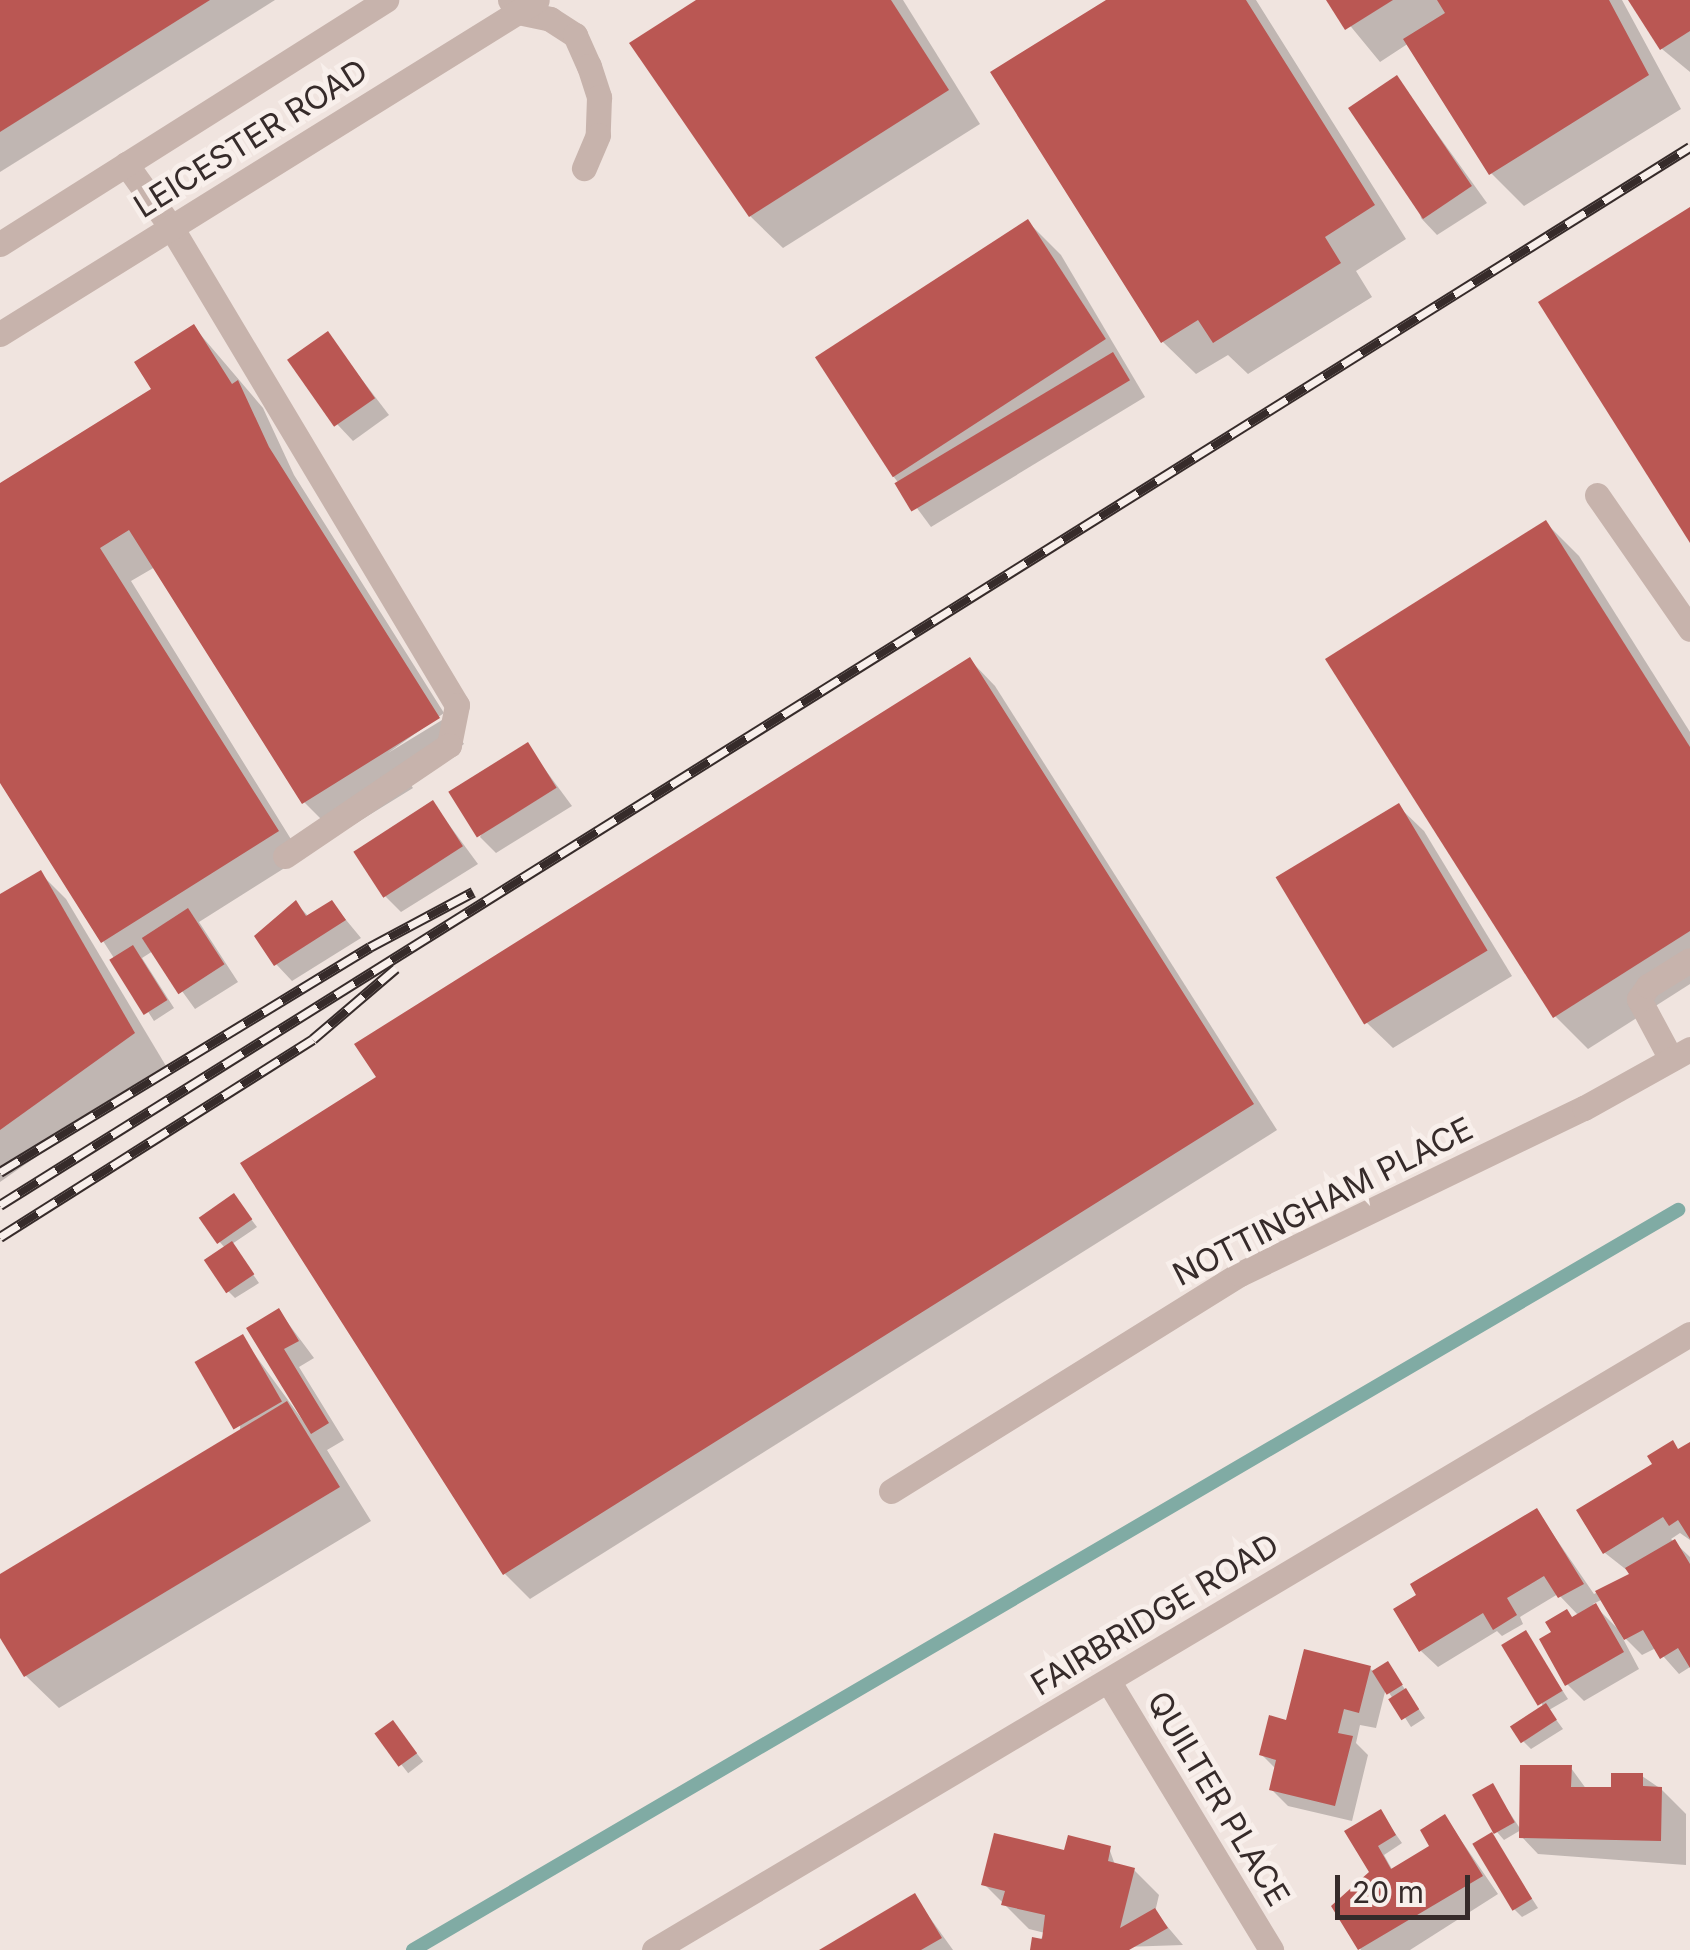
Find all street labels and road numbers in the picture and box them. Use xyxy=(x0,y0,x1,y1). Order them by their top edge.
street label: LEICESTER ROAD xyxy=(127,52,375,226)
street label: NOTTINGHAM PLACE xyxy=(1167,1110,1479,1294)
street label: FAIRBRIDGE ROAD xyxy=(1024,1526,1286,1704)
street label: QUILTER PLACE xyxy=(1139,1685,1297,1913)

